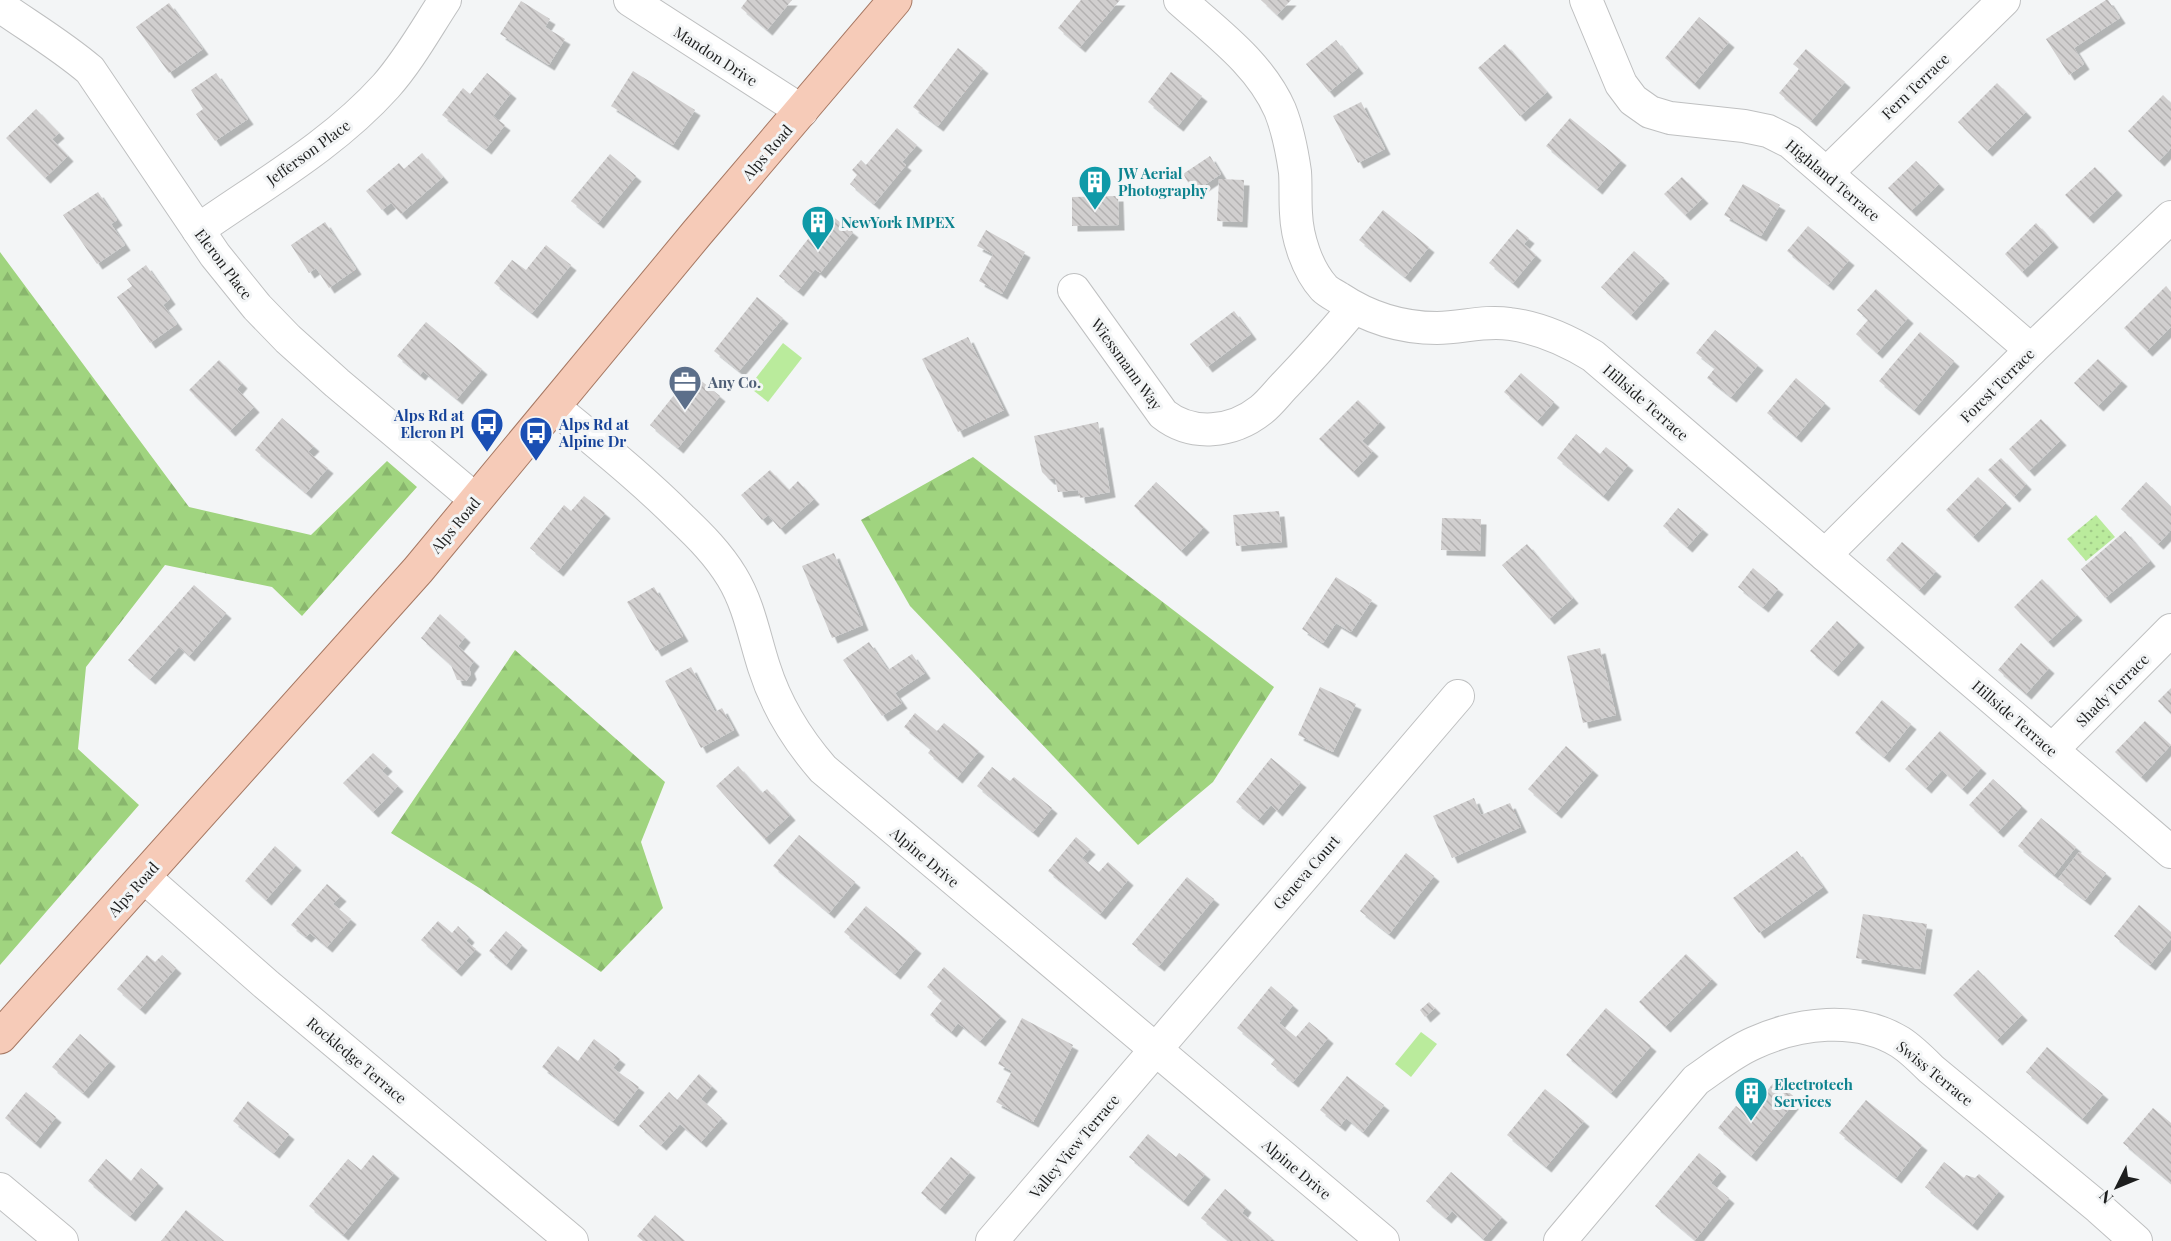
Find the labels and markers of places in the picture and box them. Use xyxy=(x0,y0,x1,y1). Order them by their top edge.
place label: JW Aerial Photography xyxy=(1117,163,1208,200)
building icon: JW Aerial Photography xyxy=(1077,164,1113,211)
building icon: NewYork IMPEX xyxy=(800,204,836,251)
place label: NewYork IMPEX xyxy=(841,212,955,232)
office icon: Any Co. xyxy=(667,364,703,411)
place label: Any Co. xyxy=(707,372,761,392)
place label: Alps Rd at Eleron Pl xyxy=(393,405,465,442)
bus stop icon: Alps Rd at Eleron Pl xyxy=(469,406,505,453)
place label: Alps Rd at Alpine Dr xyxy=(558,414,630,451)
bus stop icon: Alps Rd at Alpine Dr xyxy=(518,415,554,462)
place label: Electrotech Services xyxy=(1774,1074,1853,1111)
building icon: Electrotech Services xyxy=(1733,1075,1769,1122)

